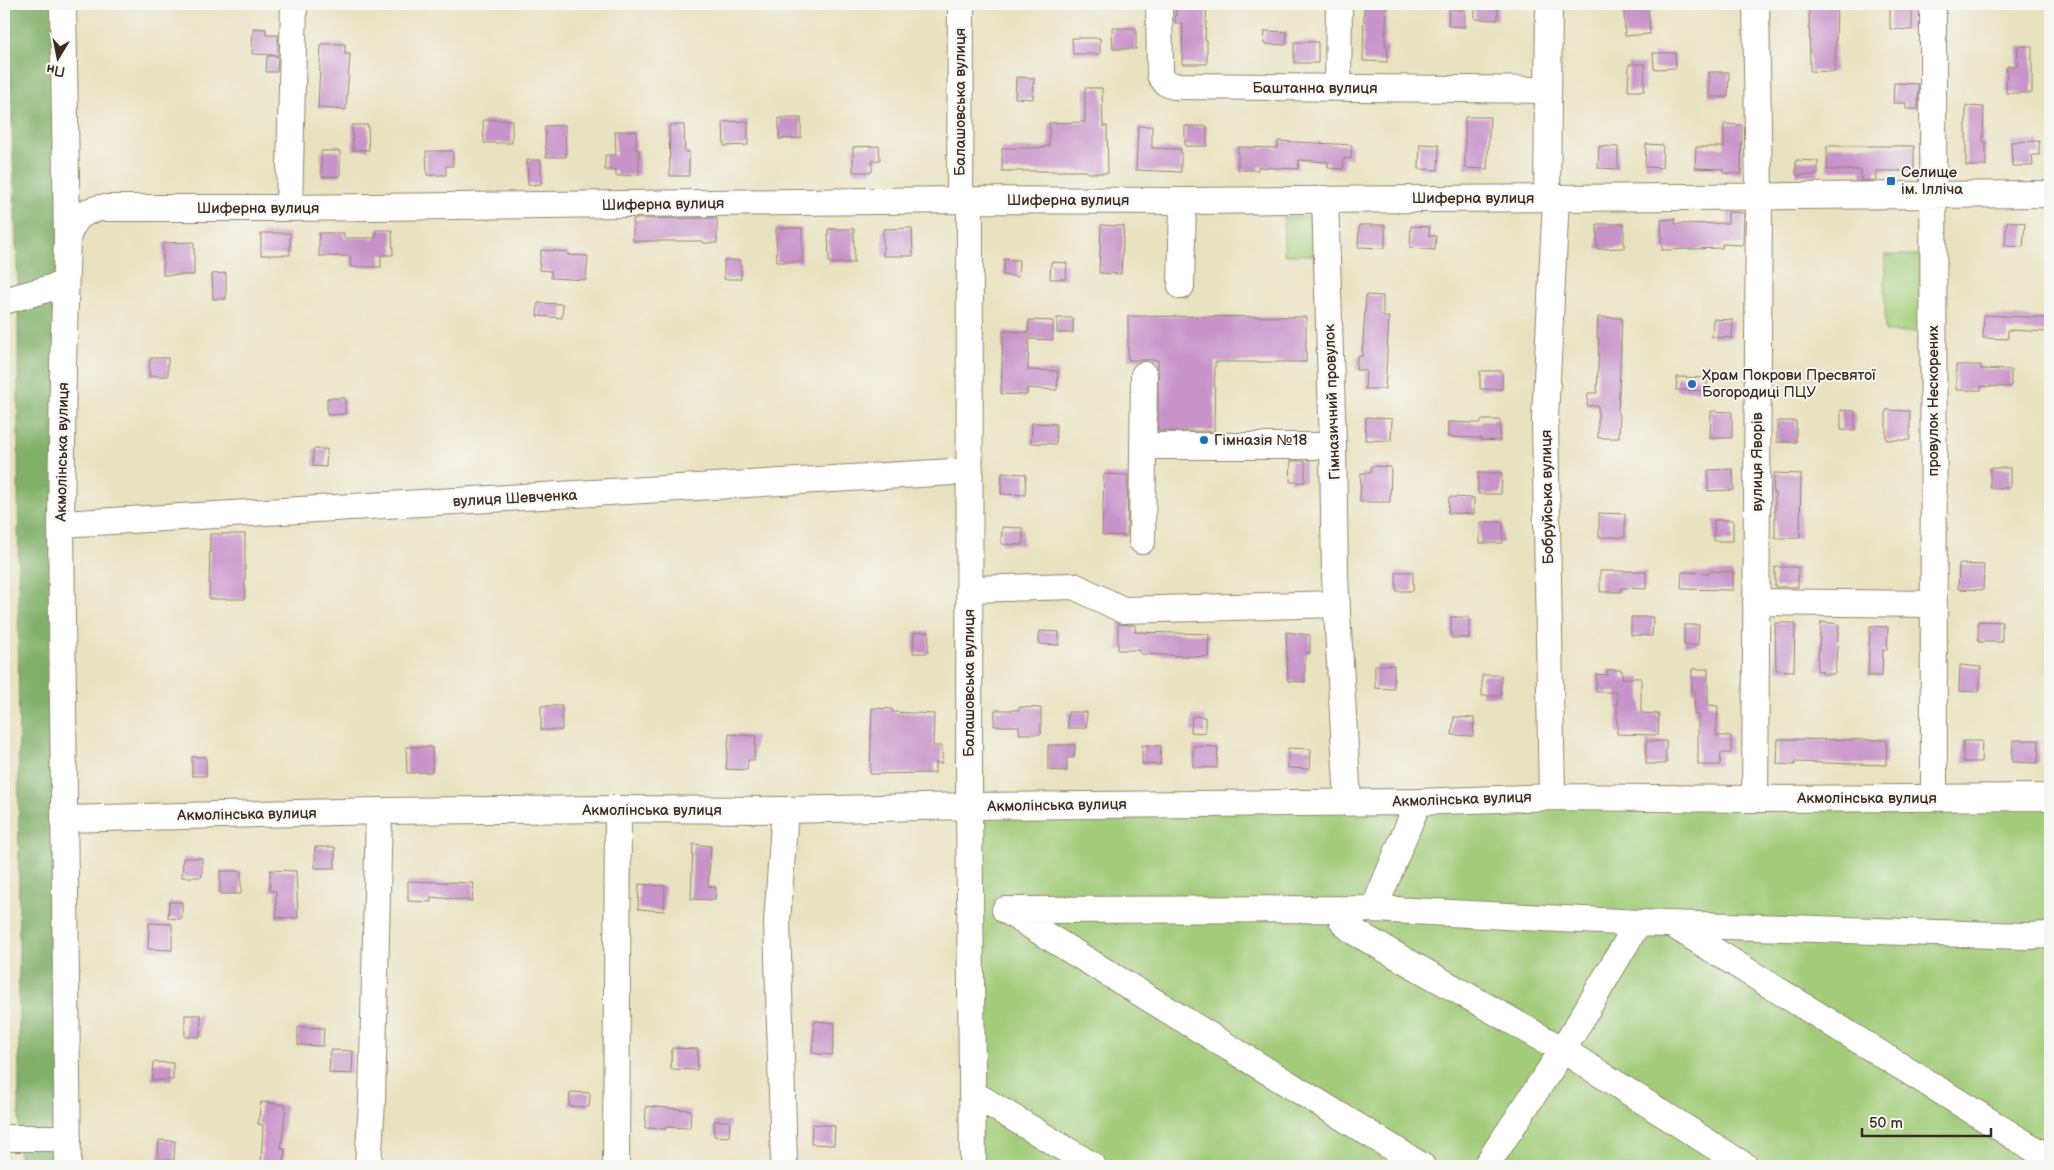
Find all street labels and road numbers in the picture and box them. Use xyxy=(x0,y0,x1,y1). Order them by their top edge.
street label: Балашовська вулиця xyxy=(951,28,970,176)
street label: Баштанна вулиця xyxy=(1252,79,1378,98)
street label: Шиферна вулиця xyxy=(1412,189,1534,208)
street label: Шиферна вулиця xyxy=(1007,191,1129,210)
street label: Шиферна вулиця xyxy=(602,194,724,215)
street label: Шиферна вулиця xyxy=(197,199,319,218)
street label: Гімназичний провулок xyxy=(1320,324,1345,480)
street label: провулок Нескорених xyxy=(1924,325,1943,476)
street label: Акмолінська вулиця xyxy=(52,382,73,523)
street label: вулиця Яворів xyxy=(1748,412,1767,512)
street label: Бобруйська вулиця xyxy=(1537,430,1558,564)
street label: вулиця Шевченка xyxy=(452,486,578,511)
street label: Балашовська вулиця xyxy=(960,609,979,757)
street label: Акмолінська вулиця xyxy=(1391,788,1532,811)
street label: Акмолінська вулиця xyxy=(1796,789,1937,808)
street label: Акмолінська вулиця xyxy=(986,795,1127,816)
street label: Акмолінська вулиця xyxy=(581,801,722,820)
street label: Акмолінська вулиця xyxy=(176,804,317,825)

